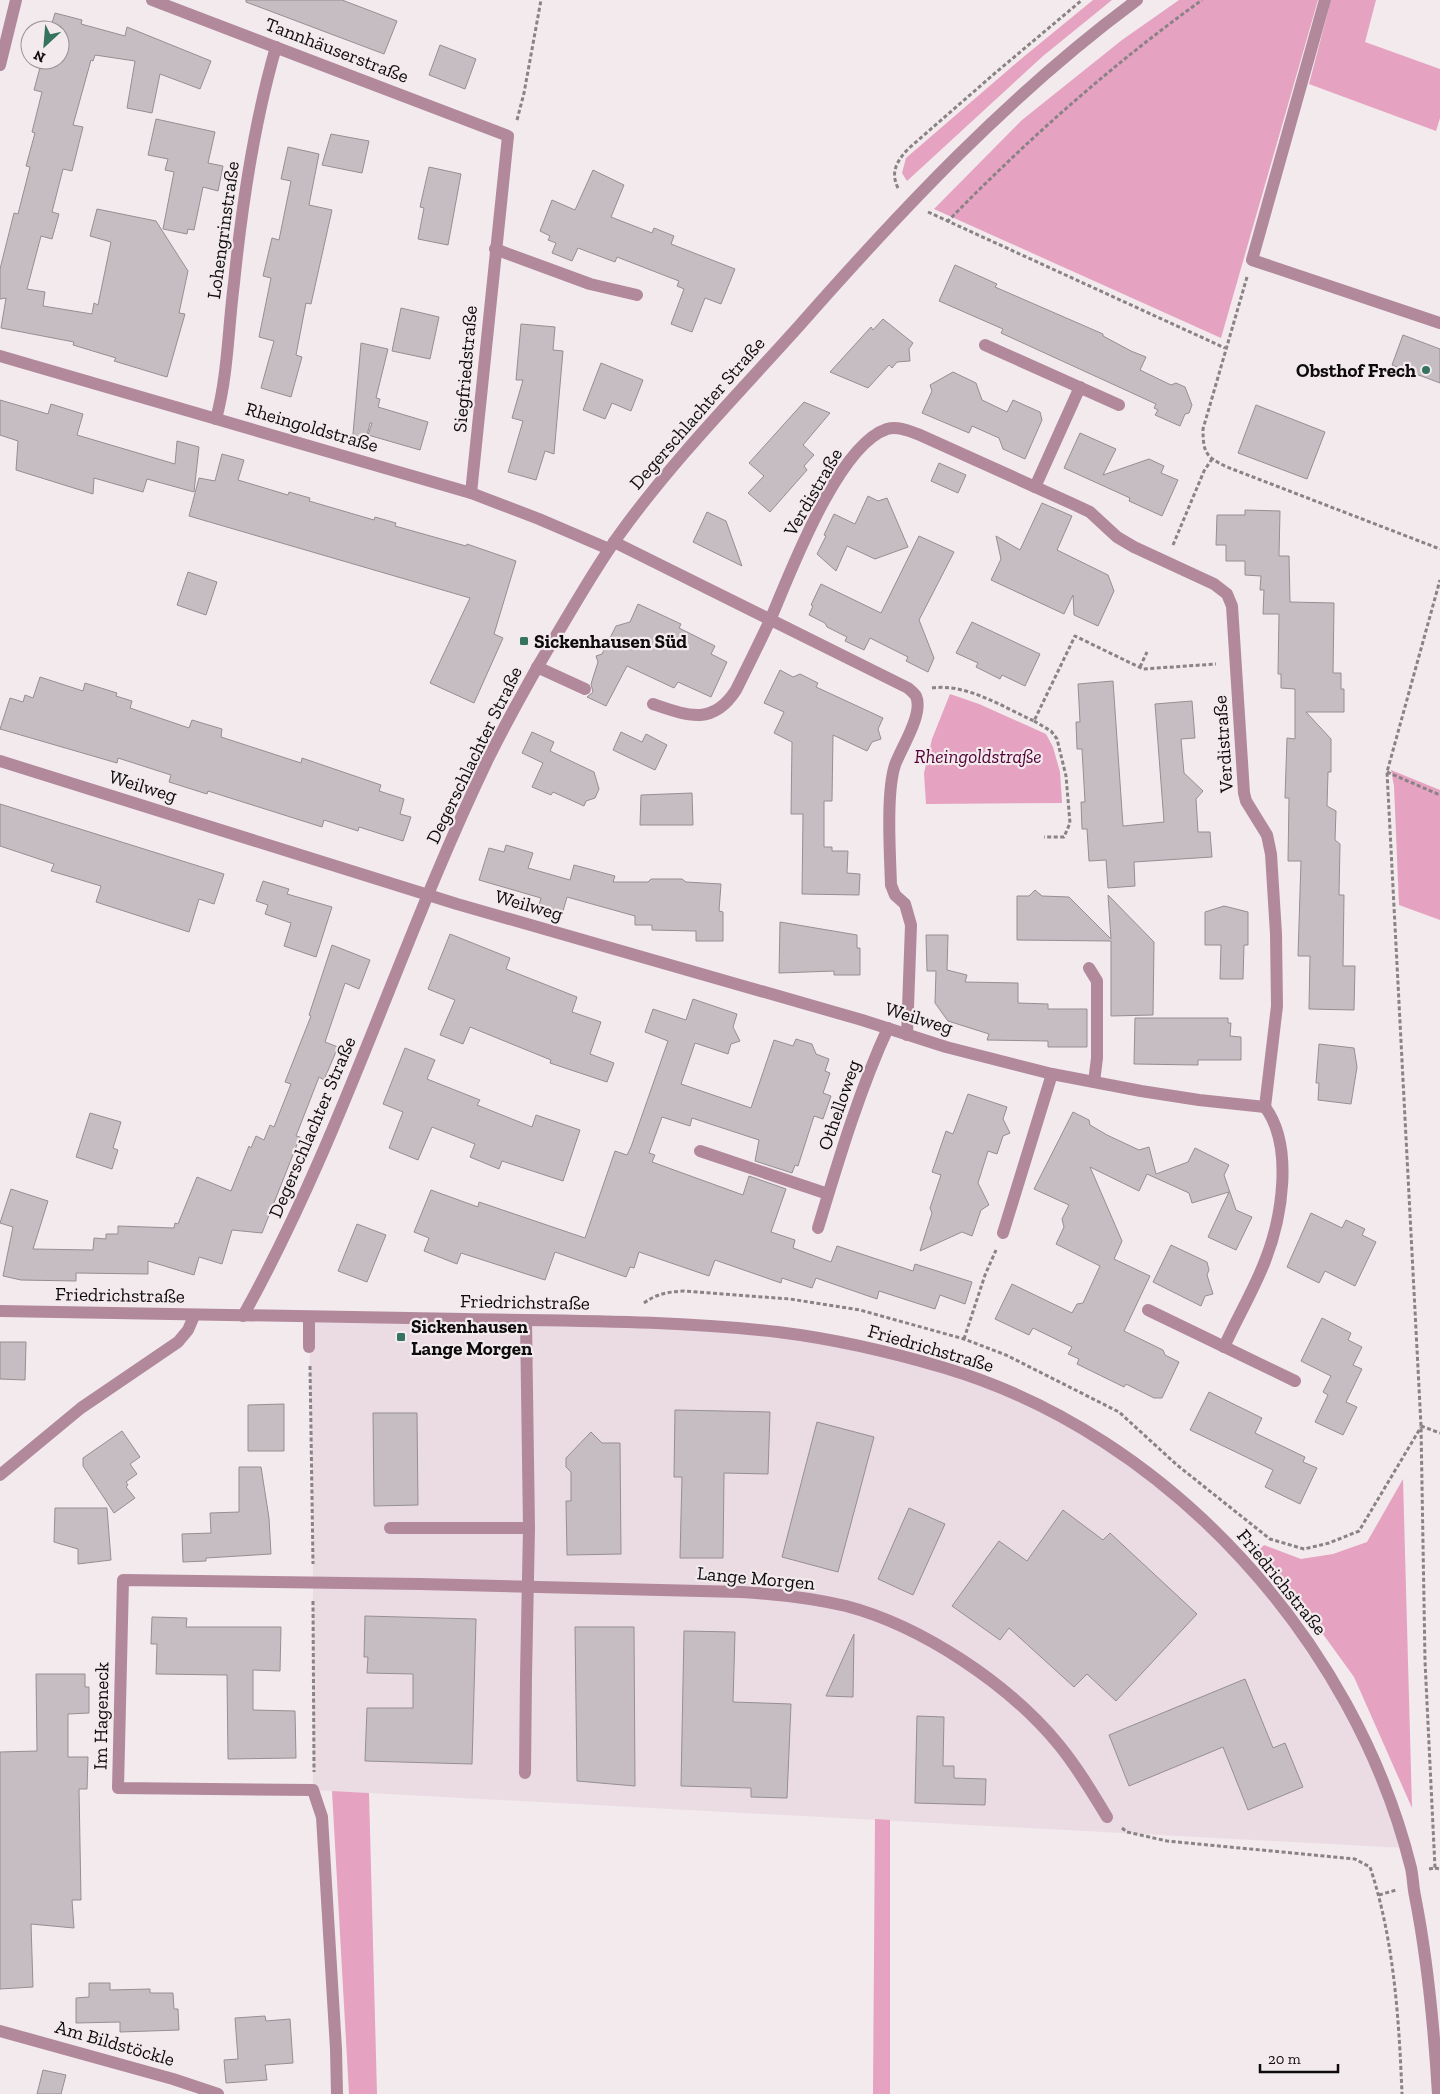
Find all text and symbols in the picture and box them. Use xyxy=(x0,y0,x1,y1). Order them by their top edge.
street label: Tannhäuserstraße xyxy=(262,12,412,88)
north arrow xyxy=(20,20,70,70)
text: N xyxy=(31,46,48,66)
street label: Lohengrinstraße xyxy=(202,160,244,300)
street label: Siegfriedstraße xyxy=(448,304,482,433)
street label: Degerschlachter Straße xyxy=(624,332,770,494)
place label: Obsthof Frech xyxy=(1296,359,1416,382)
marker: Obsthof Frech xyxy=(1420,364,1432,376)
street label: Rheingoldstraße xyxy=(243,397,381,457)
street label: Verdistraße xyxy=(778,444,847,541)
place label: Sickenhausen Süd xyxy=(534,630,687,653)
marker: Sickenhausen Süd xyxy=(518,635,530,647)
street label: Degerschlachter Straße xyxy=(421,662,527,848)
street label: Verdistraße xyxy=(1208,694,1238,794)
park label: Rheingoldstraße xyxy=(914,745,1042,768)
street label: Weilweg xyxy=(106,765,180,807)
street label: Weilweg xyxy=(492,884,566,926)
street label: Weilweg xyxy=(882,997,956,1039)
street label: Degerschlachter Straße xyxy=(263,1033,361,1221)
street label: Othelloweg xyxy=(813,1056,865,1153)
street label: Friedrichstraße xyxy=(55,1282,185,1308)
street label: Friedrichstraße xyxy=(460,1289,590,1315)
place label: Sickenhausen Lange Morgen xyxy=(411,1315,533,1360)
street label: Friedrichstraße xyxy=(865,1319,997,1377)
marker: Sickenhausen Lange Morgen xyxy=(395,1331,407,1343)
street label: Friedrichstraße xyxy=(1232,1524,1332,1640)
street label: Lange Morgen xyxy=(696,1561,816,1595)
street label: Im Hageneck xyxy=(89,1662,113,1770)
street label: Am Bildstöckle xyxy=(53,2015,177,2071)
scale bar xyxy=(1260,2042,1338,2074)
text: 20 m xyxy=(1268,2050,1301,2068)

